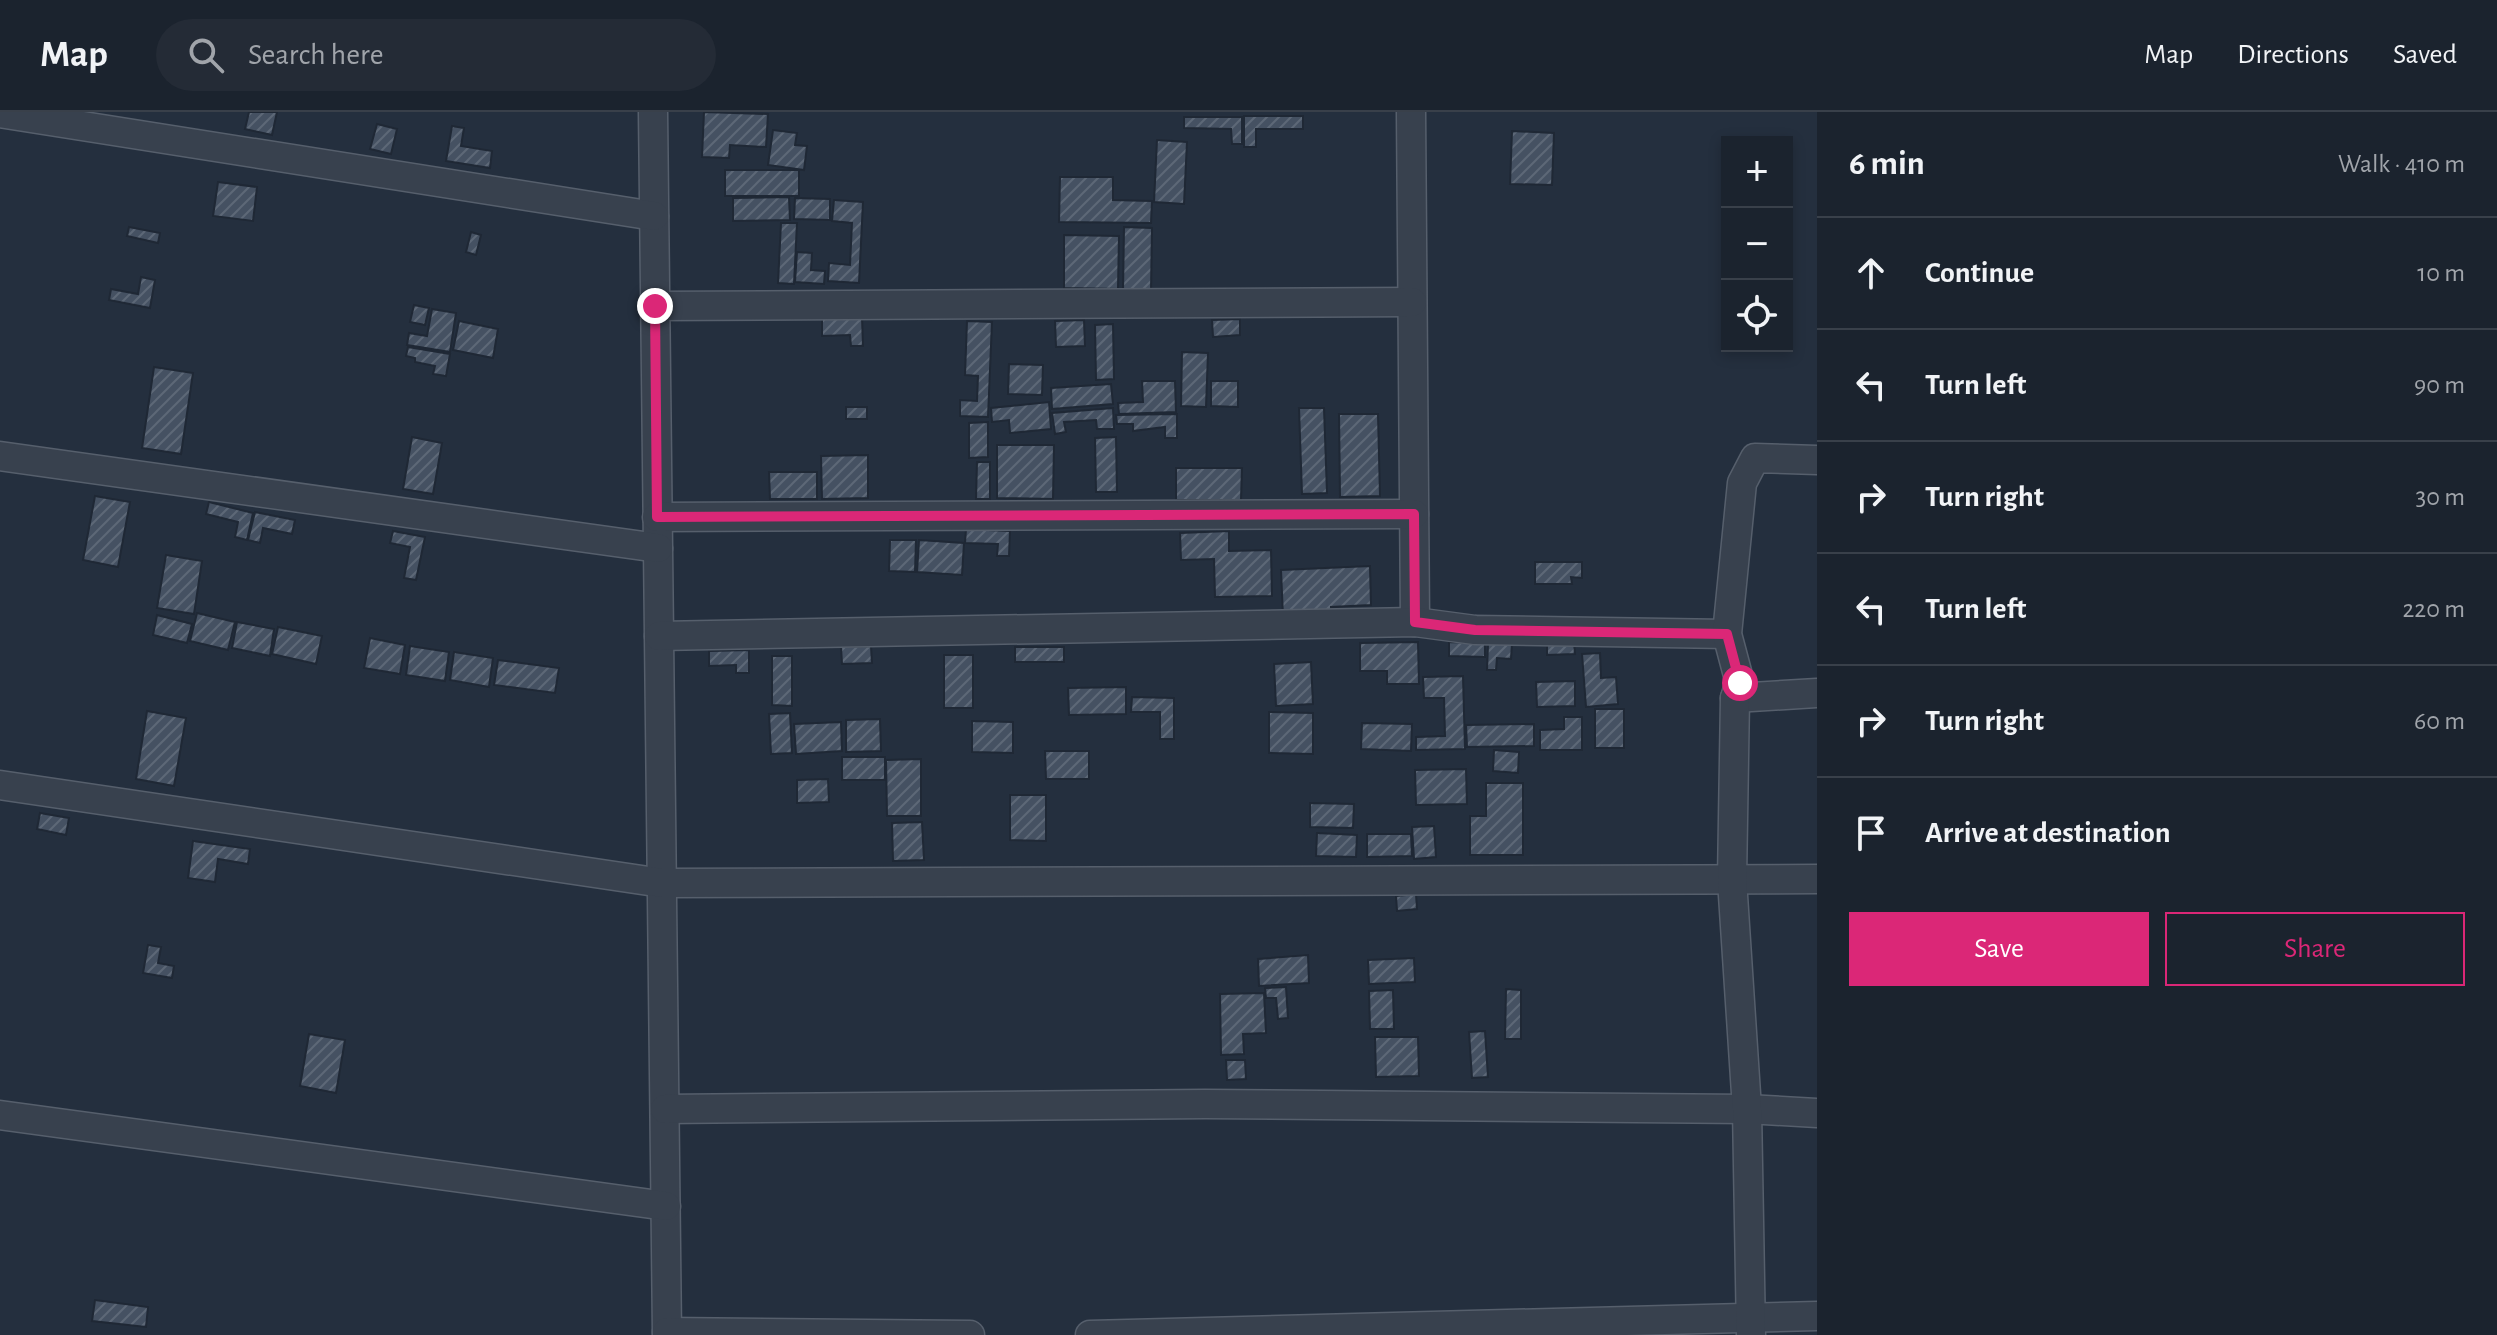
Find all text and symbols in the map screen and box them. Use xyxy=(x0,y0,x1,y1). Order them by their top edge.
search box xyxy=(156,19,716,91)
icon: search xyxy=(184,33,228,77)
text: Map xyxy=(40,36,108,74)
text: Search here xyxy=(248,40,384,70)
text: Map xyxy=(2144,41,2193,69)
text: Directions xyxy=(2237,41,2349,69)
text: Saved xyxy=(2393,41,2457,69)
map controls xyxy=(1721,136,1793,352)
button: + xyxy=(1721,136,1793,208)
text: 6 min xyxy=(1849,147,1925,181)
text: Walk · 410 m xyxy=(2338,151,2465,177)
button: − xyxy=(1721,208,1793,280)
icon: ahead xyxy=(1849,251,1893,295)
text: Continue xyxy=(1925,258,2034,288)
text: 10 m xyxy=(2417,260,2465,286)
button: locate xyxy=(1721,280,1793,352)
route end xyxy=(637,288,673,324)
icon: left xyxy=(1849,363,1893,407)
text: Turn left xyxy=(1925,370,2026,400)
text: 90 m xyxy=(2414,372,2465,398)
icon: right xyxy=(1849,475,1893,519)
text: Turn right xyxy=(1925,482,2044,512)
text: 30 m xyxy=(2415,484,2465,510)
icon: left xyxy=(1849,587,1893,631)
text: Turn left xyxy=(1925,594,2026,624)
text: 220 m xyxy=(2403,596,2465,622)
route start xyxy=(1722,665,1758,701)
icon: right xyxy=(1849,699,1893,743)
text: Turn right xyxy=(1925,706,2044,736)
text: 60 m xyxy=(2414,708,2465,734)
icon: arrive xyxy=(1849,811,1893,855)
text: Arrive at destination xyxy=(1925,818,2171,848)
button: Save xyxy=(1849,912,2149,986)
button: Share xyxy=(2165,912,2465,986)

